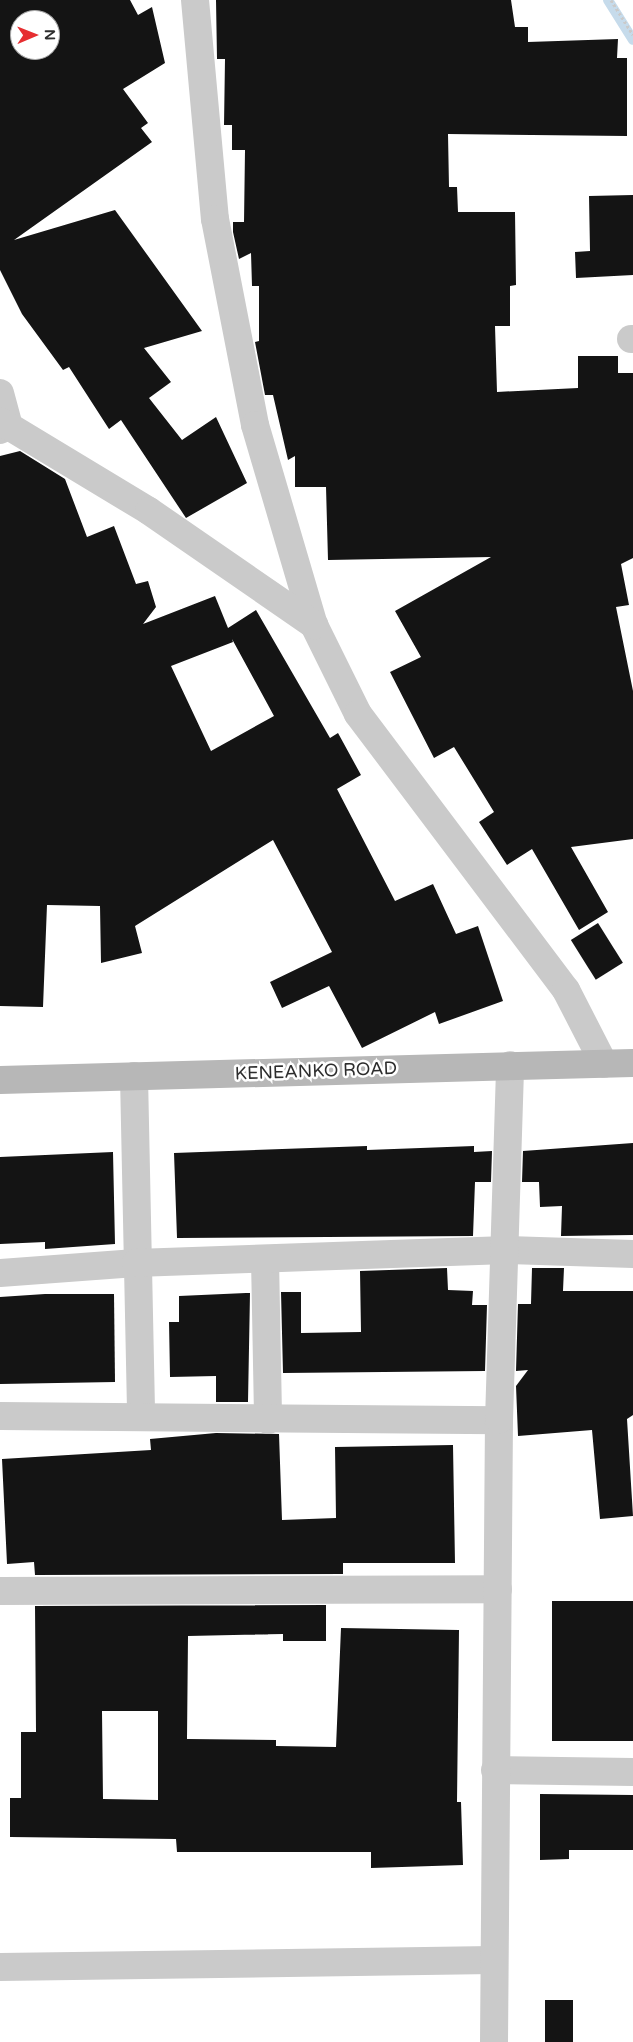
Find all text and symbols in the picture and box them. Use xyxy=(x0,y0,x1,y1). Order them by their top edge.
north arrow xyxy=(10,10,60,60)
text: N xyxy=(41,29,58,41)
street label: KENEANKO ROAD xyxy=(235,1057,397,1085)

